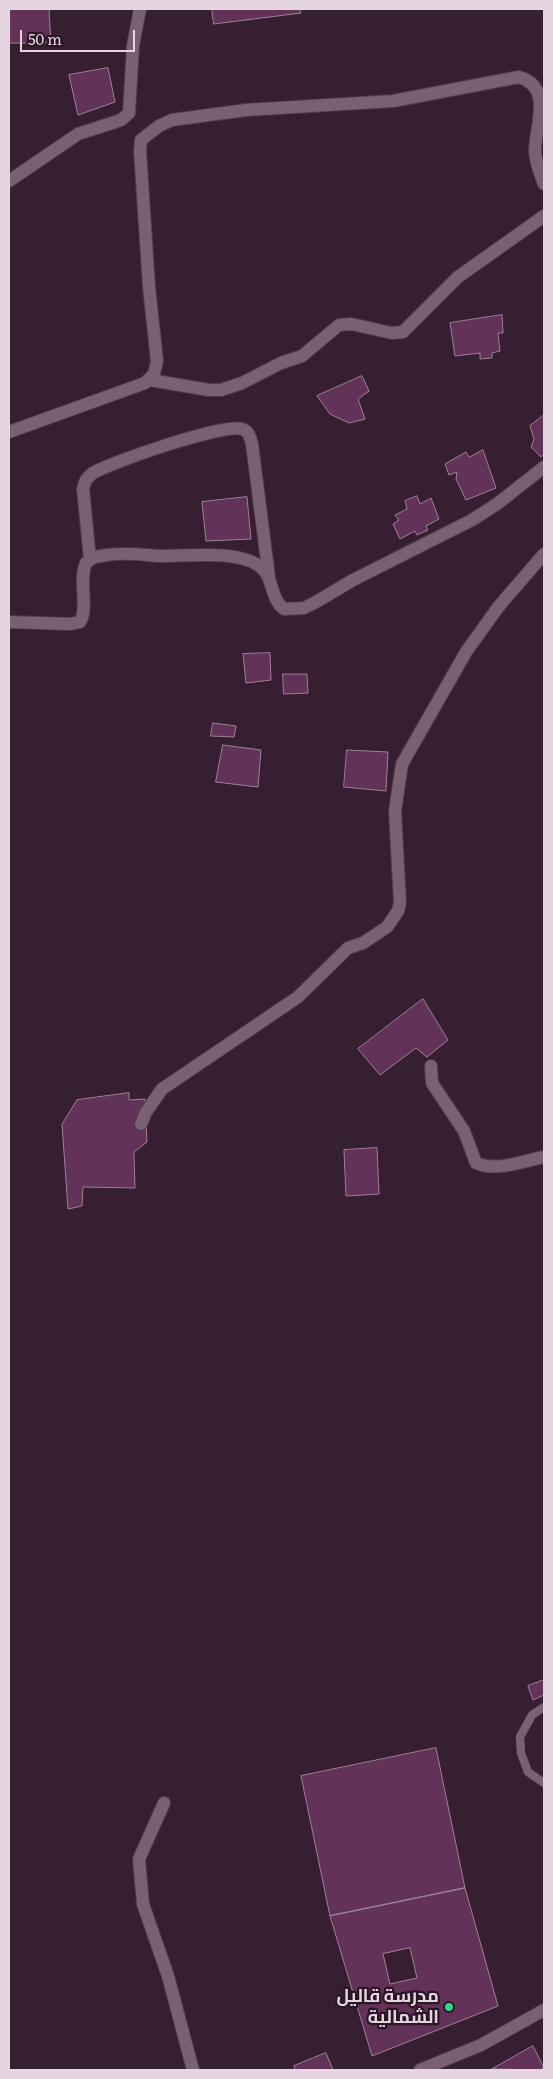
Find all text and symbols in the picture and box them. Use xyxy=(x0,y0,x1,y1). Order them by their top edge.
scale bar xyxy=(22,20,138,52)
text: 50 m xyxy=(28,27,62,50)
place label: مدرسة قاليل الشمالية xyxy=(336,1986,439,2028)
marker: مدرسة قاليل الشمالية xyxy=(443,2001,455,2013)

